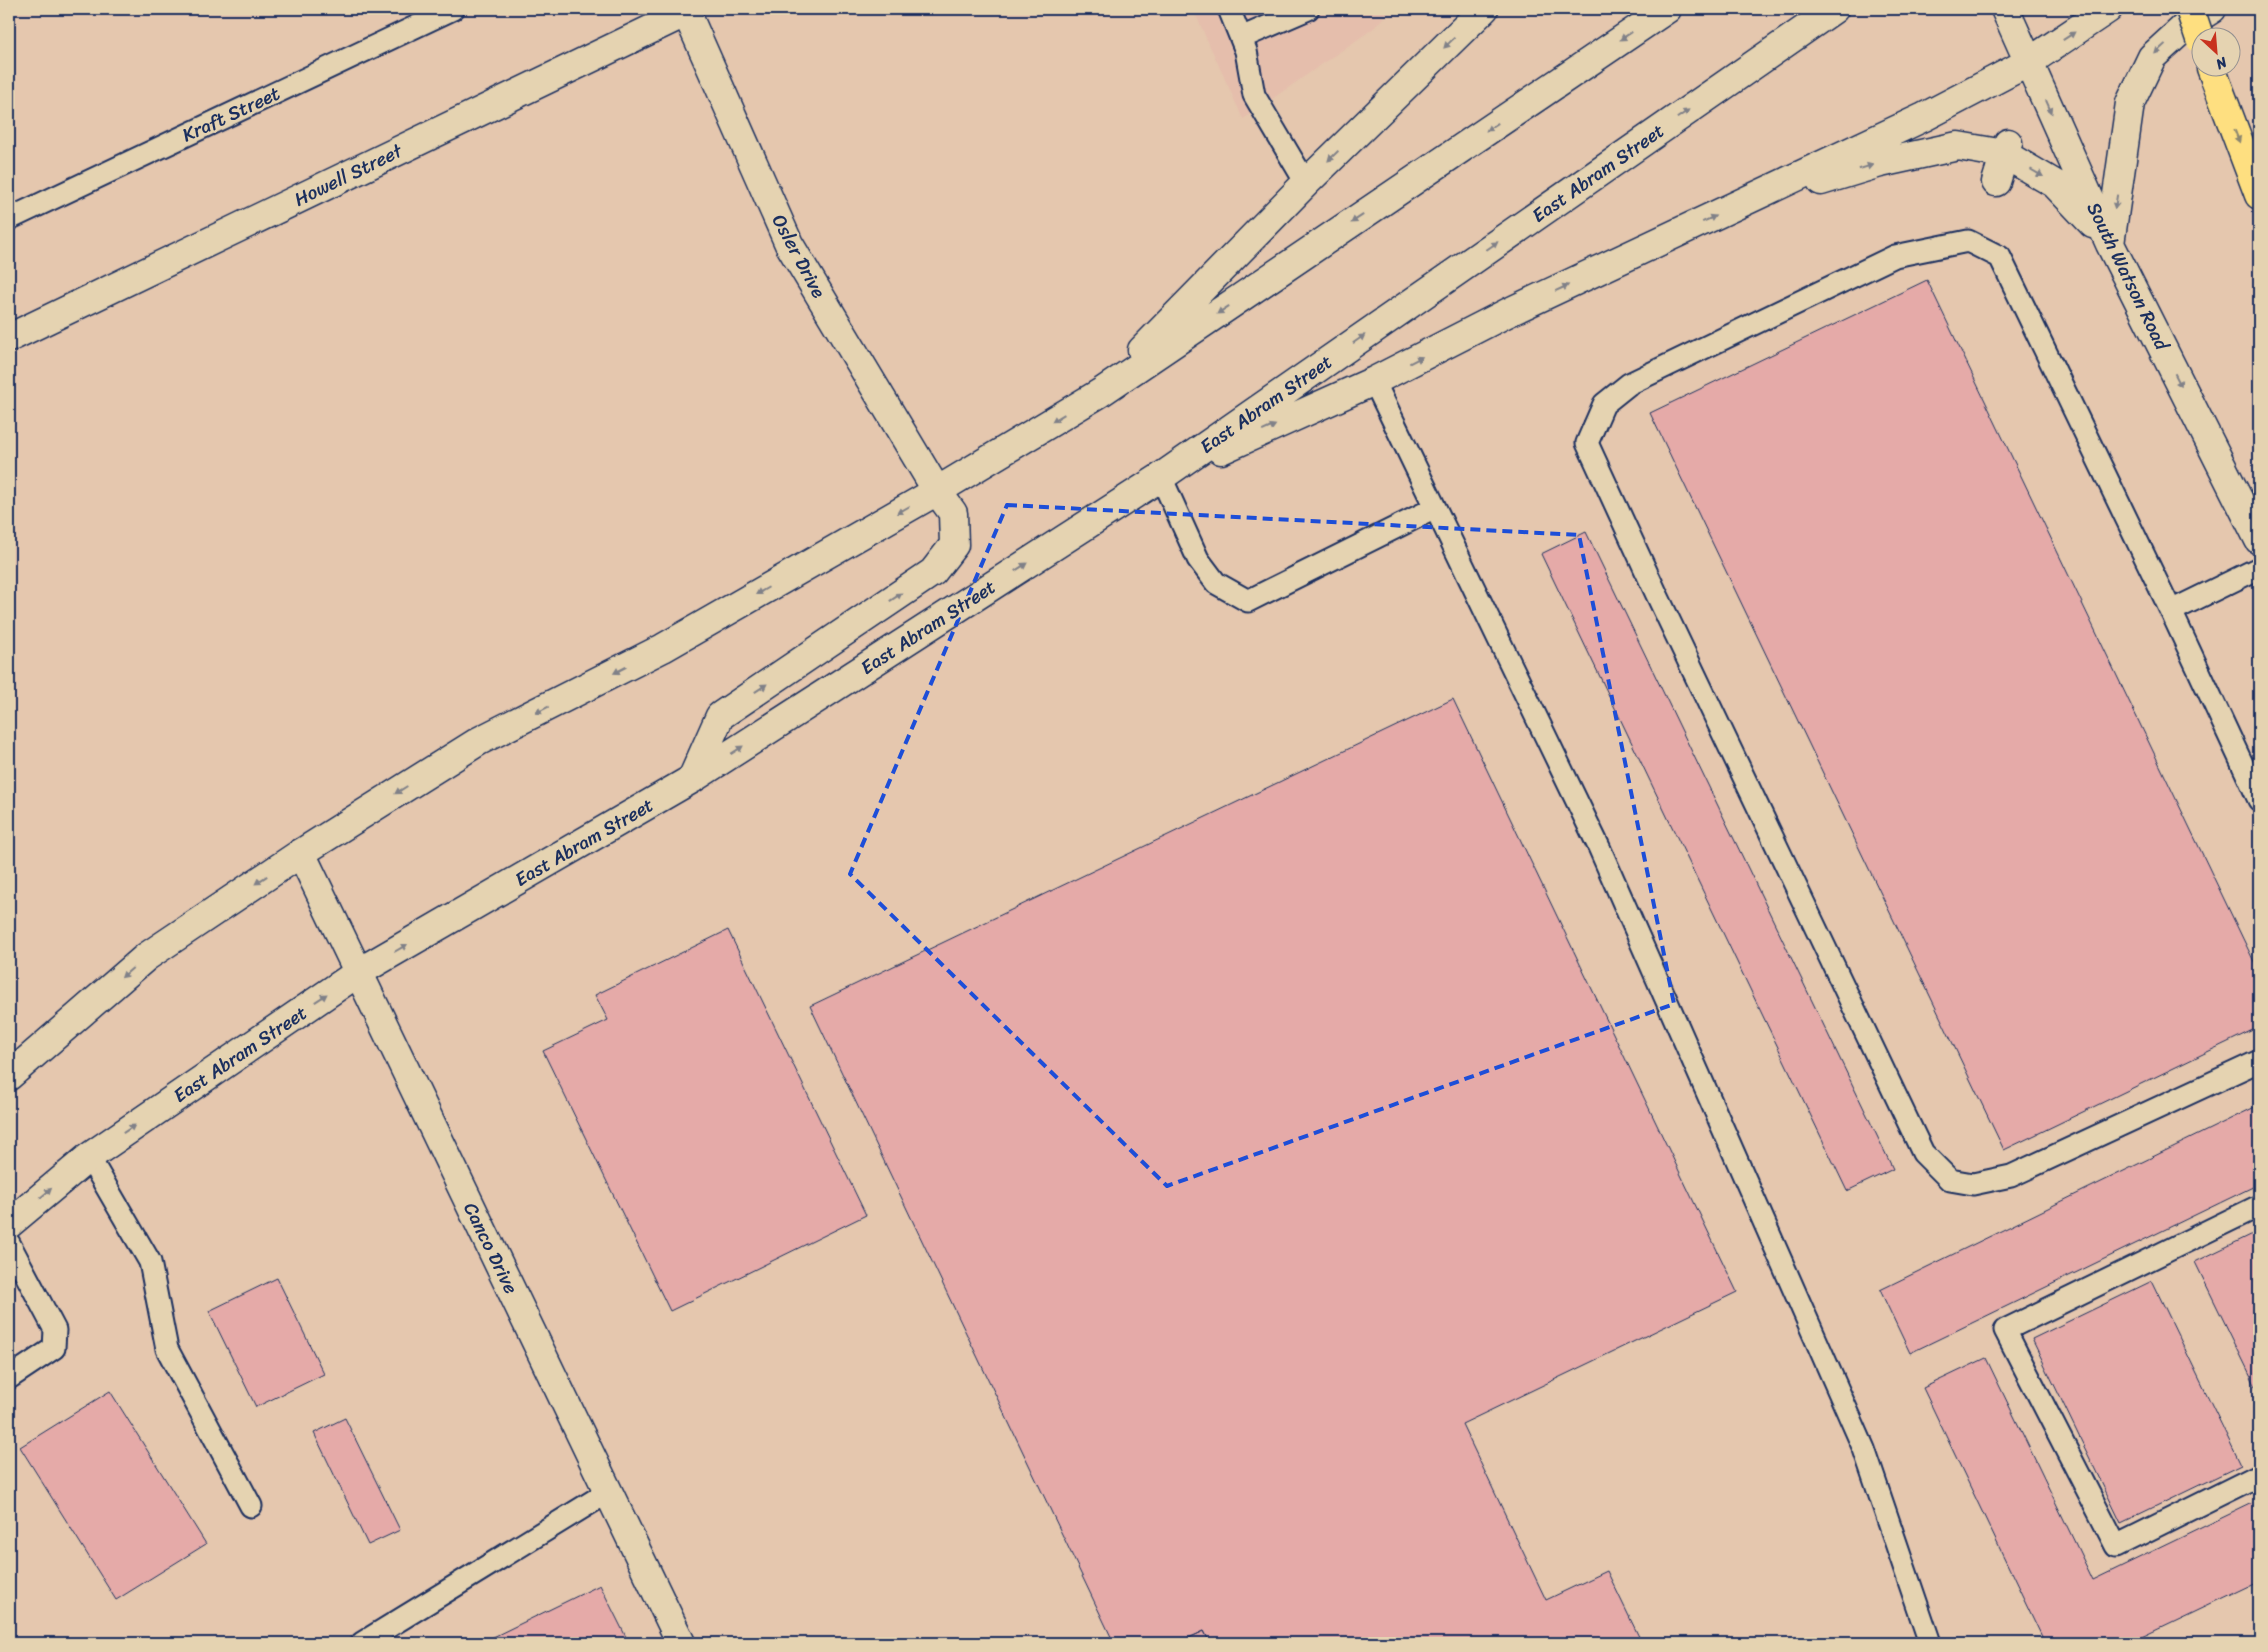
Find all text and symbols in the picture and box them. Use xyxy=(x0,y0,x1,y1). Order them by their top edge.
north arrow xyxy=(2190,28,2240,78)
one-way arrow xyxy=(1620,31,1633,41)
one-way arrow xyxy=(2062,31,2075,41)
one-way arrow xyxy=(1444,37,1456,49)
one-way arrow xyxy=(2155,43,2167,55)
text: N xyxy=(2211,49,2232,77)
street label: Kraft Street xyxy=(176,77,286,151)
one-way arrow xyxy=(2046,100,2054,114)
one-way arrow xyxy=(1676,109,1690,119)
street label: East Abram Street xyxy=(1525,115,1671,231)
one-way arrow xyxy=(1485,122,1499,132)
one-way arrow xyxy=(2233,129,2241,144)
street label: Howell Street xyxy=(288,134,409,215)
one-way arrow xyxy=(1327,150,1339,162)
one-way arrow xyxy=(1858,163,1873,171)
one-way arrow xyxy=(2031,169,2044,178)
one-way arrow xyxy=(2112,195,2120,211)
street label: South Watson Road xyxy=(2078,196,2179,358)
street label: Osler Drive xyxy=(763,208,835,304)
one-way arrow xyxy=(1351,214,1364,224)
one-way arrow xyxy=(1702,215,1716,223)
one-way arrow xyxy=(1485,241,1499,251)
one-way arrow xyxy=(1555,284,1569,292)
one-way arrow xyxy=(1216,305,1230,315)
one-way arrow xyxy=(1352,334,1366,344)
street label: East Abram Street xyxy=(1193,346,1339,462)
one-way arrow xyxy=(1409,356,1424,364)
one-way arrow xyxy=(2175,373,2183,387)
one-way arrow xyxy=(1052,414,1065,423)
one-way arrow xyxy=(1262,424,1276,432)
one-way arrow xyxy=(896,506,911,514)
one-way arrow xyxy=(1014,562,1027,572)
street label: East Abram Street xyxy=(854,571,1002,683)
one-way arrow xyxy=(755,587,770,595)
one-way arrow xyxy=(889,592,902,602)
one-way arrow xyxy=(613,666,627,674)
one-way arrow xyxy=(754,683,768,693)
one-way arrow xyxy=(534,705,549,714)
one-way arrow xyxy=(730,745,744,755)
one-way arrow xyxy=(394,786,407,795)
street label: East Abram Street xyxy=(508,789,660,895)
one-way arrow xyxy=(254,875,267,885)
one-way arrow xyxy=(394,944,408,952)
one-way arrow xyxy=(122,967,134,979)
one-way arrow xyxy=(314,993,328,1003)
street label: East Abram Street xyxy=(166,997,314,1111)
one-way arrow xyxy=(123,1124,136,1134)
one-way arrow xyxy=(40,1188,52,1199)
street label: Canco Drive xyxy=(455,1196,528,1300)

